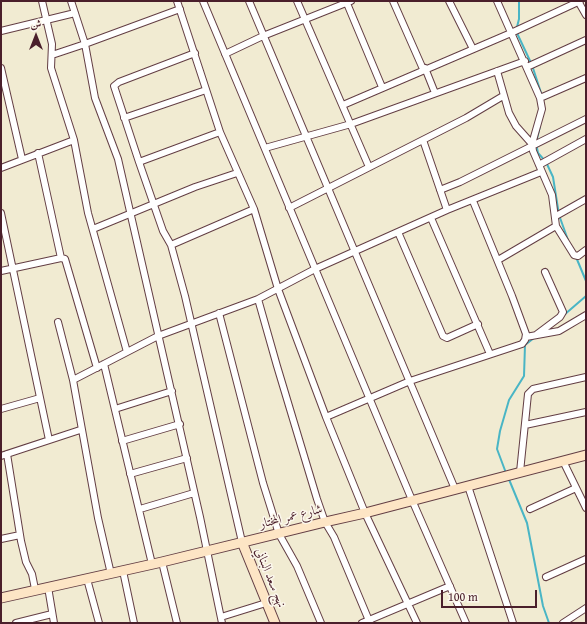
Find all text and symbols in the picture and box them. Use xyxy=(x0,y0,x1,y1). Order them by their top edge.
north arrow xyxy=(16,16,56,56)
text: ش xyxy=(31,16,41,32)
street label: شارع عمر المختار xyxy=(258,502,324,532)
street label: نهج سعد البناني xyxy=(251,546,289,610)
scale bar xyxy=(443,582,539,608)
text: 100 m xyxy=(448,588,478,605)

